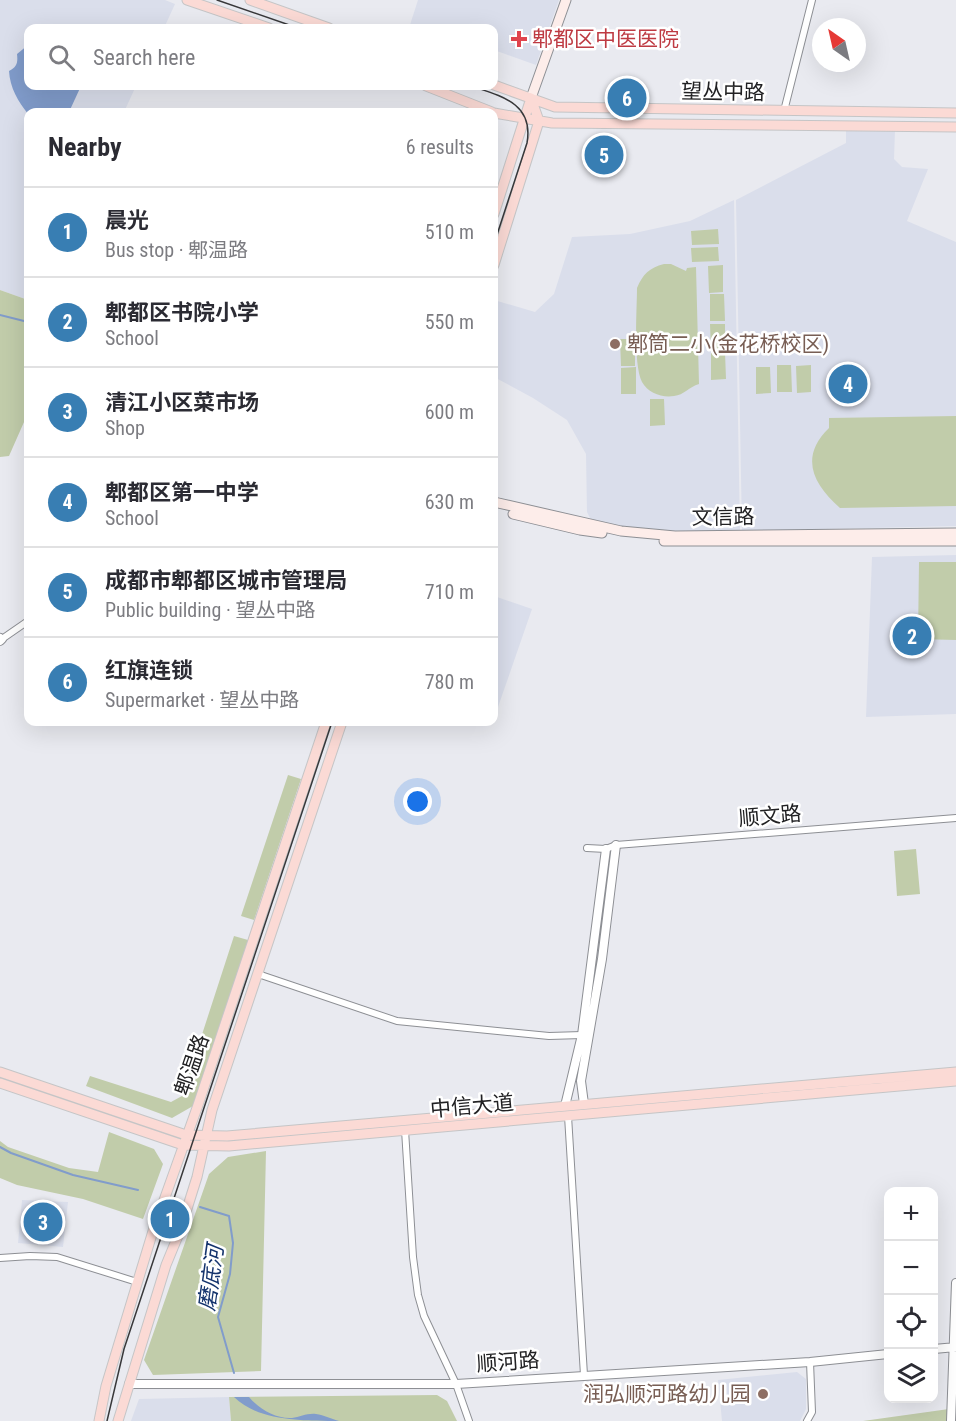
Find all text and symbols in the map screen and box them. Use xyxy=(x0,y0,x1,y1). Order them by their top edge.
north arrow xyxy=(812,18,866,72)
search box xyxy=(24,24,498,90)
place label: 郫都区中医医院 xyxy=(532,27,679,51)
marker: 郫都区中医医院 xyxy=(510,30,528,48)
icon: search xyxy=(45,41,78,74)
text: Search here xyxy=(93,45,195,70)
pin: 6 xyxy=(608,76,646,120)
street label: 望丛中路 xyxy=(681,79,765,105)
text: Nearby xyxy=(48,132,122,162)
pin: 5 xyxy=(584,132,624,178)
text: 6 results xyxy=(406,135,474,159)
text: 晨光 xyxy=(105,208,149,233)
text: 1 xyxy=(62,220,73,244)
text: 510 m xyxy=(425,220,474,244)
text: Bus stop · 郫温路 xyxy=(105,238,248,262)
text: 郫都区书院小学 xyxy=(105,300,259,325)
text: 2 xyxy=(62,310,73,334)
text: 550 m xyxy=(425,310,474,334)
text: School xyxy=(105,326,159,350)
place label: 郫筒二小(金花桥校区) xyxy=(627,332,829,356)
marker: 郫筒二小(金花桥校区) xyxy=(608,337,622,351)
pin: 4 xyxy=(828,362,868,406)
text: 清江小区菜市场 xyxy=(105,390,259,415)
text: 3 xyxy=(62,400,73,424)
text: 600 m xyxy=(425,400,474,424)
text: Shop xyxy=(105,416,145,440)
text: 郫都区第一中学 xyxy=(105,480,259,505)
text: 4 xyxy=(62,490,73,514)
text: 630 m xyxy=(425,490,474,514)
street label: 文信路 xyxy=(691,504,755,530)
text: School xyxy=(105,506,159,530)
text: 成都市郫都区城市管理局 xyxy=(105,568,347,593)
text: 5 xyxy=(62,580,73,604)
text: 710 m xyxy=(425,580,474,604)
text: Public building · 望丛中路 xyxy=(105,598,315,622)
pin: 2 xyxy=(892,614,932,658)
text: 红旗连锁 xyxy=(105,658,193,683)
text: 6 xyxy=(62,670,73,694)
text: 780 m xyxy=(425,670,474,694)
text: Supermarket · 望丛中路 xyxy=(105,688,299,712)
your location xyxy=(403,787,432,816)
street label: 顺文路 xyxy=(738,801,802,831)
street label: 郫温路 xyxy=(170,1031,214,1099)
street label: 中信大道 xyxy=(429,1090,515,1122)
map controls xyxy=(884,1187,938,1403)
button: + xyxy=(884,1187,938,1241)
pin: 1 xyxy=(150,1196,190,1242)
pin: 3 xyxy=(24,1200,63,1244)
water label: 磨底河 xyxy=(194,1240,229,1312)
button: − xyxy=(884,1241,938,1295)
button: locate xyxy=(884,1295,938,1349)
street label: 顺河路 xyxy=(476,1348,540,1376)
button: layers xyxy=(884,1349,938,1403)
place label: 润弘顺河路幼儿园 xyxy=(583,1382,751,1406)
marker: 润弘顺河路幼儿园 xyxy=(756,1387,770,1401)

